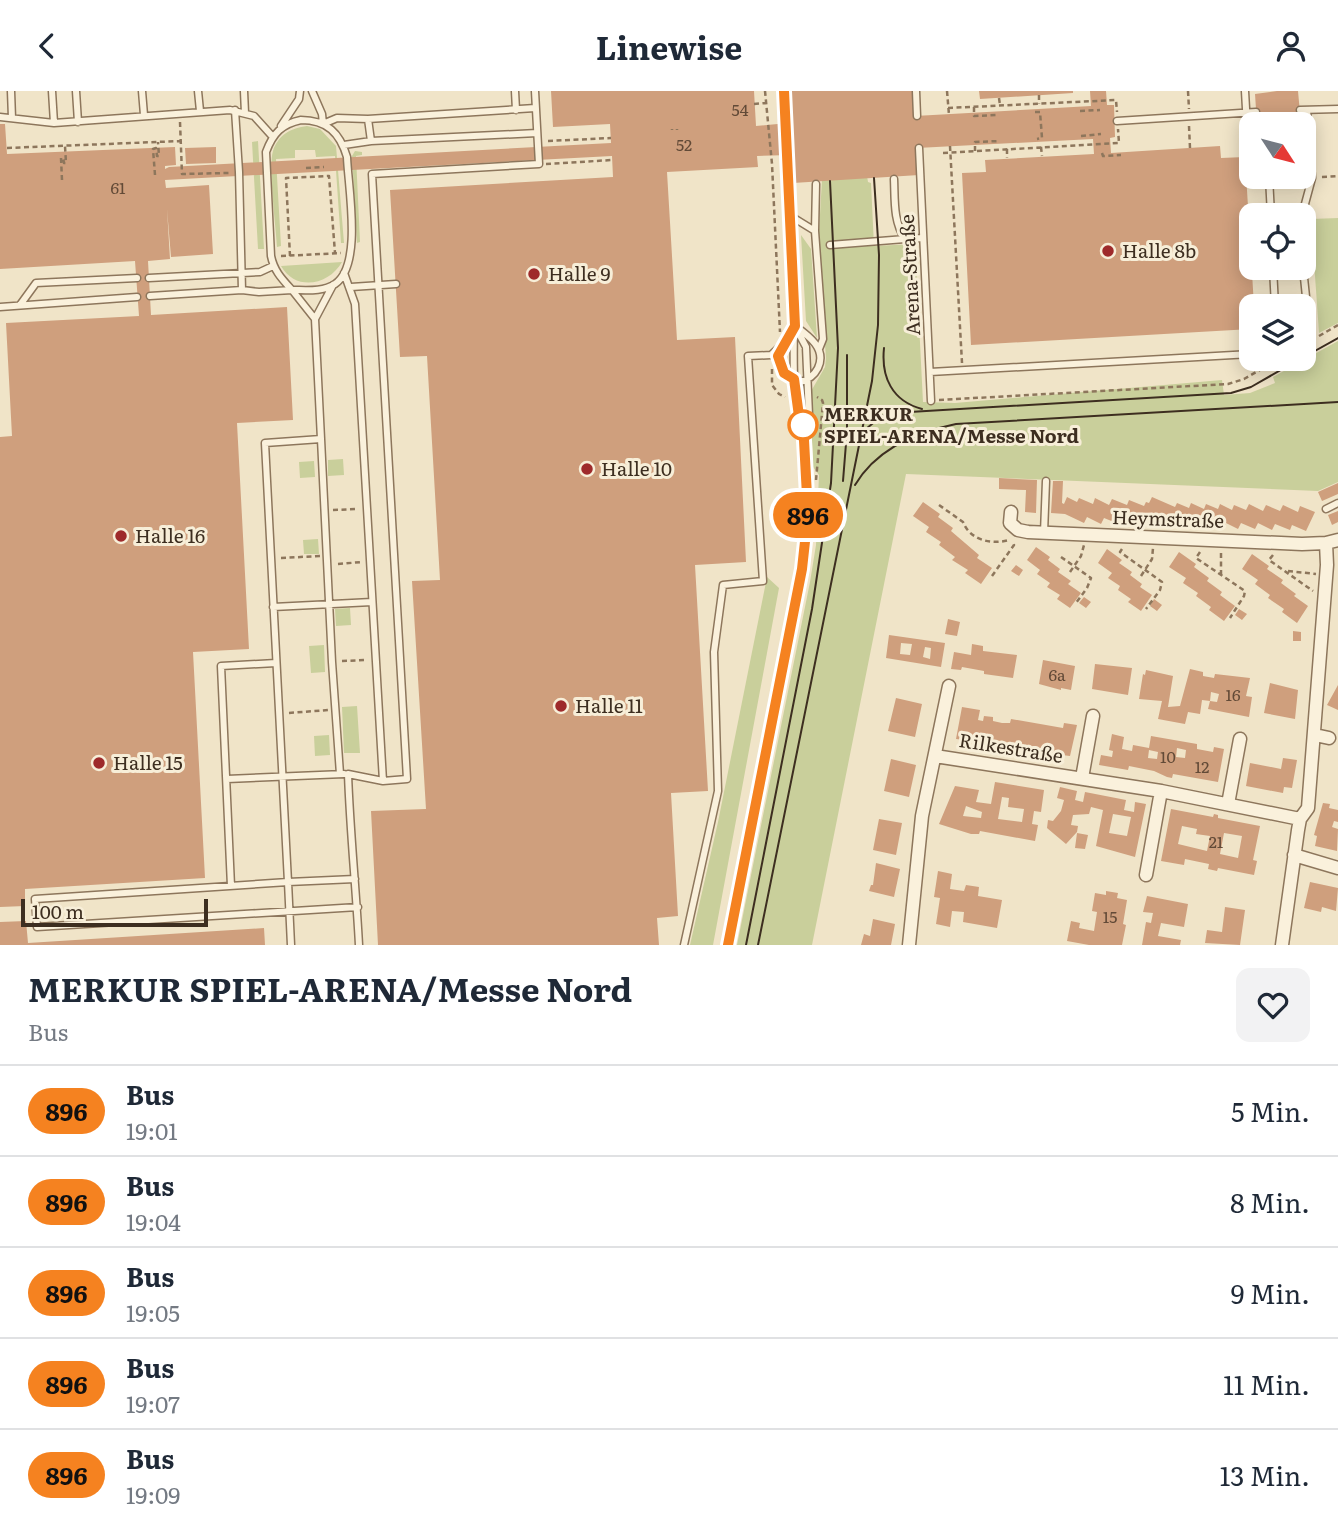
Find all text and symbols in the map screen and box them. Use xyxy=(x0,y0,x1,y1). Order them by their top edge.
text: Linewise xyxy=(596,22,742,70)
icon: back xyxy=(28,27,66,65)
icon: person xyxy=(1272,27,1310,65)
house number: 54 xyxy=(732,97,749,121)
north arrow xyxy=(1239,112,1316,189)
map controls xyxy=(1239,112,1316,371)
house number: 52 xyxy=(676,132,692,156)
house number: 61 xyxy=(110,175,126,199)
button: locate xyxy=(1239,203,1316,280)
street label: Arena-Straße xyxy=(892,214,926,336)
place label: Halle 8b xyxy=(1122,236,1196,264)
marker: Halle 8b xyxy=(1100,243,1116,259)
place label: Halle 9 xyxy=(548,259,610,287)
marker: Halle 9 xyxy=(526,266,542,282)
button: layers xyxy=(1239,294,1316,371)
place label: MERKUR SPIEL-ARENA/Messe Nord xyxy=(824,399,1079,449)
marker: MERKUR SPIEL-ARENA/Messe Nord xyxy=(788,410,818,440)
place label: Halle 10 xyxy=(601,454,672,482)
marker: Halle 10 xyxy=(579,461,595,477)
line badge: 896 xyxy=(768,492,848,538)
text: 896 xyxy=(787,497,829,532)
street label: Heymstraße xyxy=(1112,502,1225,534)
place label: Halle 16 xyxy=(135,521,205,549)
marker: Halle 16 xyxy=(113,528,129,544)
house number: 6a xyxy=(1048,662,1066,686)
house number: 16 xyxy=(1225,682,1241,706)
place label: Halle 11 xyxy=(575,691,643,719)
marker: Halle 11 xyxy=(553,698,569,714)
street label: Rilkestraße xyxy=(957,725,1065,769)
house number: 10 xyxy=(1160,744,1176,768)
place label: Halle 15 xyxy=(113,748,183,776)
house number: 12 xyxy=(1195,754,1209,778)
marker: Halle 15 xyxy=(91,755,107,771)
house number: 21 xyxy=(1209,829,1224,853)
scale bar xyxy=(21,896,208,928)
text: 100 m xyxy=(32,897,84,925)
house number: 15 xyxy=(1103,904,1117,928)
text: MERKUR SPIEL-ARENA/Messe Nord xyxy=(28,963,632,1012)
button: heart xyxy=(1236,968,1310,1042)
text: Bus xyxy=(28,1014,68,1048)
text: Bus xyxy=(126,1074,174,1113)
text: 5 Min. xyxy=(1231,1091,1310,1130)
text: 896 xyxy=(46,1093,87,1128)
text: 19:01 xyxy=(126,1113,178,1147)
text: Bus xyxy=(126,1165,174,1204)
text: 8 Min. xyxy=(1230,1182,1310,1221)
text: 896 xyxy=(46,1184,87,1219)
text: 19:04 xyxy=(126,1204,181,1238)
text: Bus xyxy=(126,1256,174,1295)
text: 9 Min. xyxy=(1231,1273,1310,1312)
text: 896 xyxy=(46,1275,87,1310)
text: 19:05 xyxy=(126,1295,180,1329)
text: Bus xyxy=(126,1347,174,1386)
text: 11 Min. xyxy=(1223,1364,1310,1403)
text: 896 xyxy=(46,1366,87,1401)
text: 19:07 xyxy=(126,1386,180,1420)
text: Bus xyxy=(126,1438,174,1477)
text: 13 Min. xyxy=(1220,1455,1310,1494)
text: 896 xyxy=(46,1457,87,1492)
text: 19:09 xyxy=(126,1477,180,1511)

